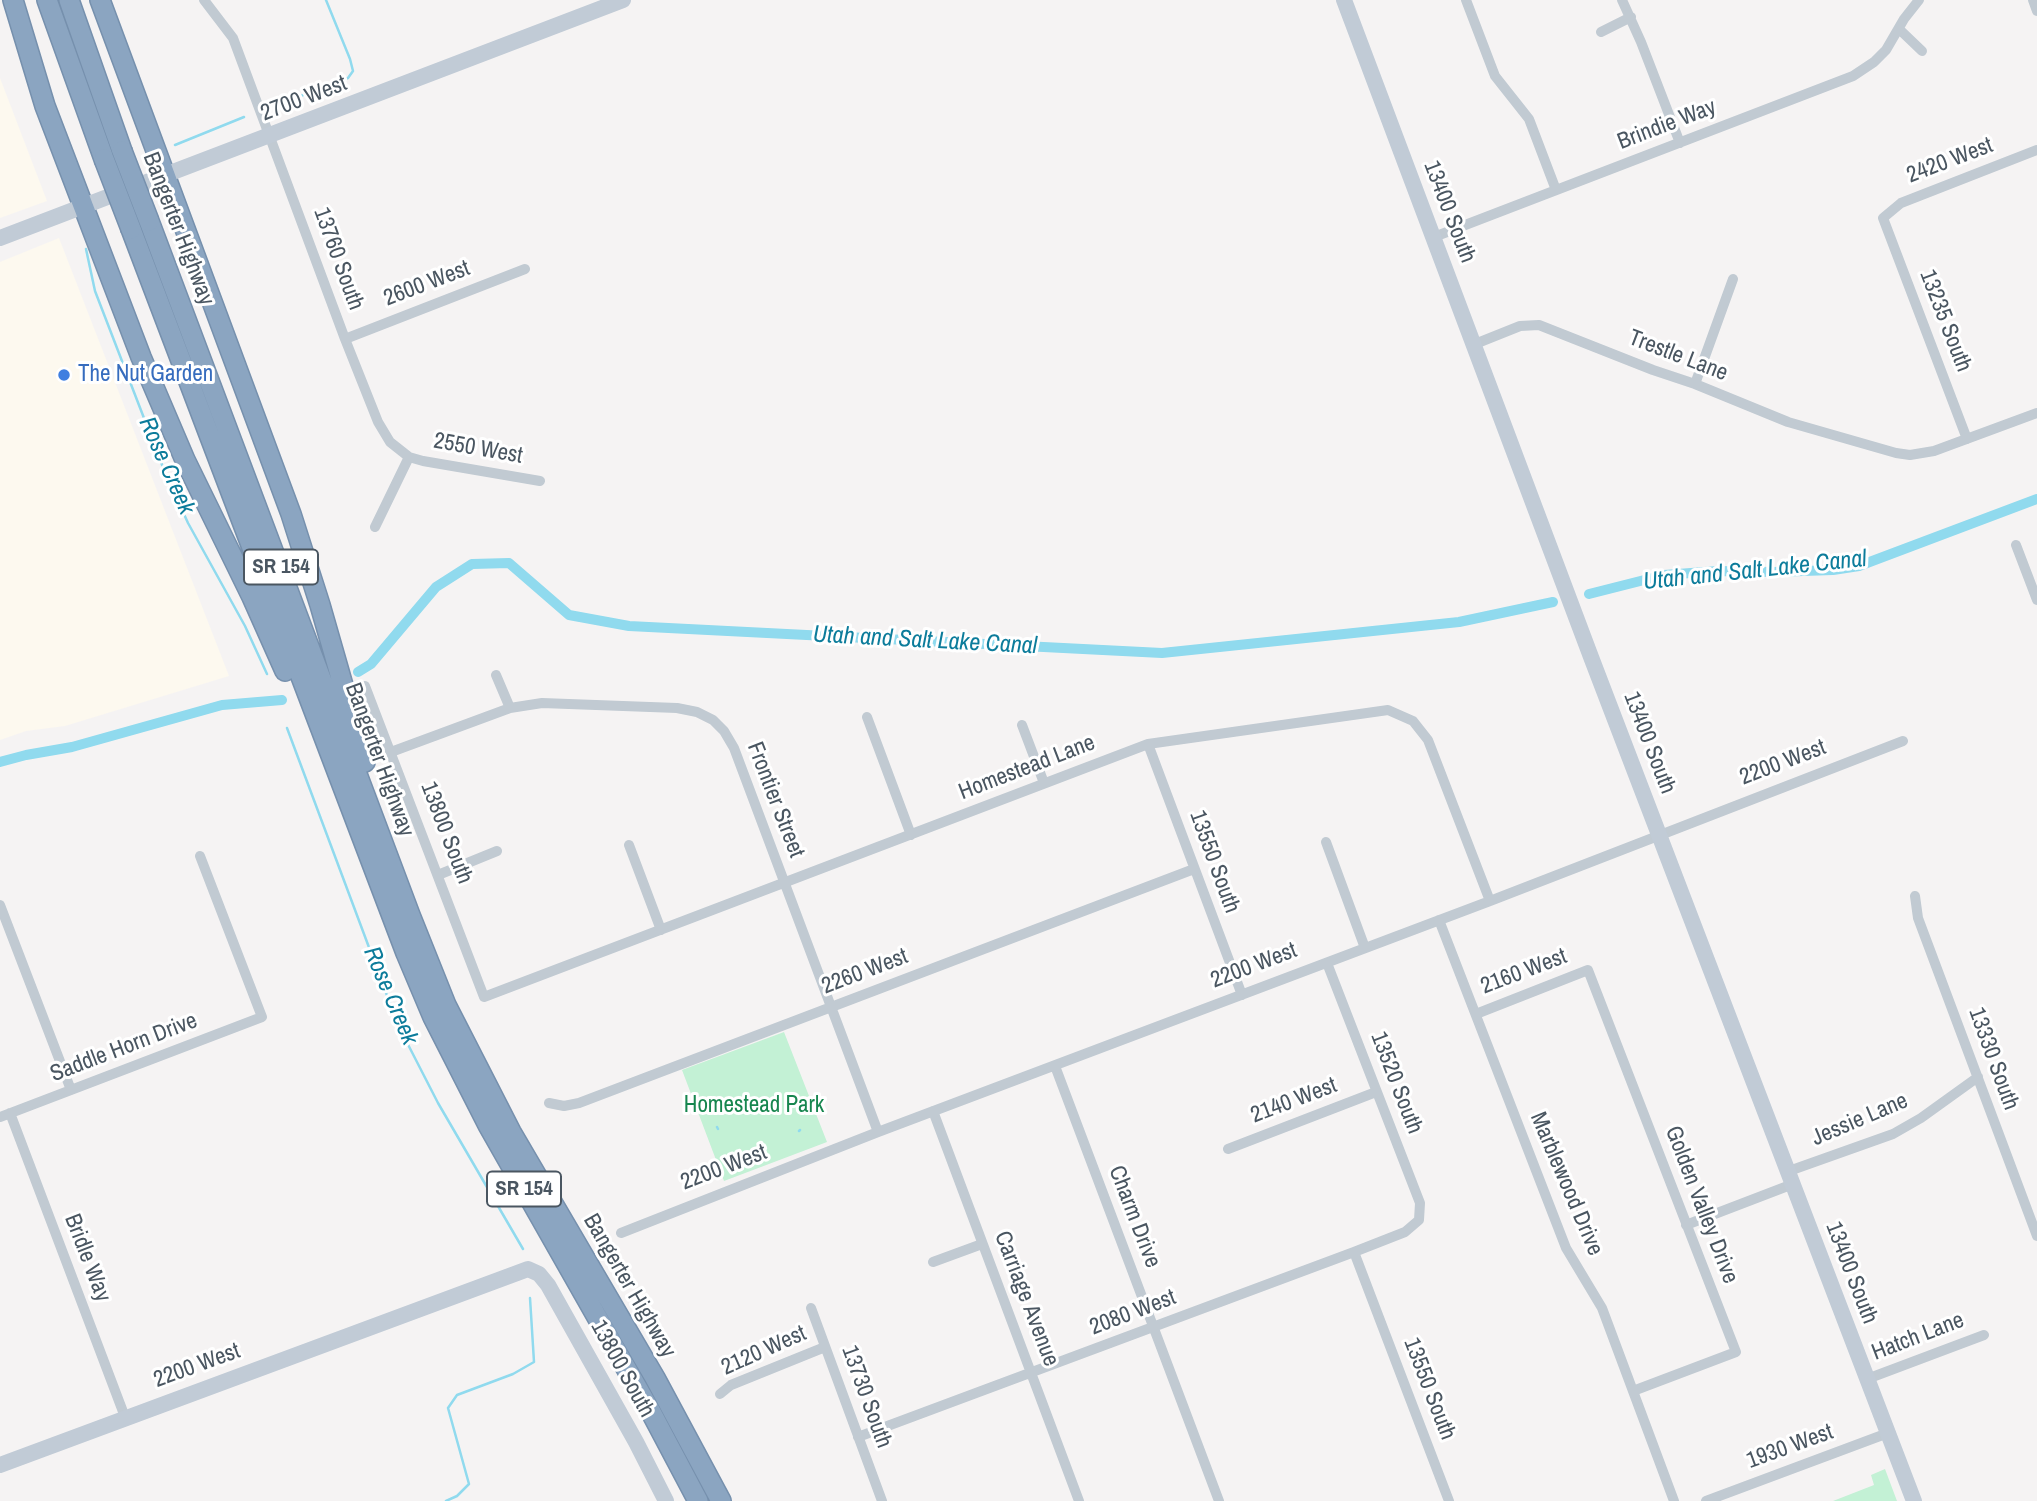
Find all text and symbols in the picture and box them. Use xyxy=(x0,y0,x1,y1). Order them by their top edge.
street label: 2700 West xyxy=(257,70,351,128)
street label: Brindie Way xyxy=(1614,94,1720,156)
street label: 2420 West xyxy=(1903,132,1997,190)
street label: Bangerter Highway xyxy=(136,149,220,309)
street label: 13400 South xyxy=(1417,157,1481,267)
street label: 13760 South xyxy=(307,204,369,314)
street label: 2600 West xyxy=(380,255,474,313)
street label: 13235 South xyxy=(1913,266,1977,376)
street label: Trestle Lane xyxy=(1624,324,1732,388)
place label: The Nut Garden xyxy=(78,361,213,389)
marker: The Nut Garden xyxy=(56,367,72,383)
water label: Rose Creek xyxy=(132,413,200,519)
street label: 2550 West xyxy=(431,428,525,470)
water label: Utah and Salt Lake Canal xyxy=(1642,545,1868,597)
road number: SR 154 xyxy=(244,550,318,584)
water label: Utah and Salt Lake Canal xyxy=(812,621,1038,661)
street label: Bangerter Highway xyxy=(338,679,420,841)
street label: 13400 South xyxy=(1617,688,1681,798)
street label: Homestead Lane xyxy=(955,729,1099,807)
street label: 2200 West xyxy=(1736,734,1830,792)
street label: Frontier Street xyxy=(740,738,810,862)
street label: 13800 South xyxy=(414,778,478,888)
street label: 13550 South xyxy=(1183,807,1245,917)
street label: 2200 West xyxy=(1207,937,1301,995)
water label: Rose Creek xyxy=(356,943,424,1049)
street label: 2260 West xyxy=(818,943,912,1001)
street label: 2160 West xyxy=(1477,943,1571,1001)
street label: 13330 South xyxy=(1962,1004,2024,1114)
street label: Saddle Horn Drive xyxy=(47,1007,201,1089)
street label: 13520 South xyxy=(1364,1028,1428,1138)
street label: 2140 West xyxy=(1247,1072,1341,1130)
street label: Jessie Lane xyxy=(1808,1087,1912,1153)
park label: Homestead Park xyxy=(684,1092,824,1120)
street label: Marblewood Drive xyxy=(1523,1108,1609,1260)
street label: Golden Valley Drive xyxy=(1658,1122,1744,1288)
street label: 2200 West xyxy=(677,1139,771,1197)
street label: Charm Drive xyxy=(1102,1162,1166,1272)
road number: SR 154 xyxy=(487,1172,561,1206)
street label: Bangerter Highway xyxy=(577,1209,681,1363)
street label: Bridle Way xyxy=(58,1210,116,1306)
street label: 13400 South xyxy=(1819,1218,1883,1328)
street label: Carriage Avenue xyxy=(988,1228,1064,1370)
street label: 2080 West xyxy=(1086,1284,1180,1342)
street label: Hatch Lane xyxy=(1868,1307,1968,1367)
street label: 13800 South xyxy=(584,1316,660,1422)
street label: 2120 West xyxy=(717,1320,811,1382)
street label: 13550 South xyxy=(1397,1334,1461,1444)
street label: 2200 West xyxy=(150,1338,244,1394)
street label: 13730 South xyxy=(835,1342,897,1452)
street label: 1930 West xyxy=(1743,1419,1837,1475)

